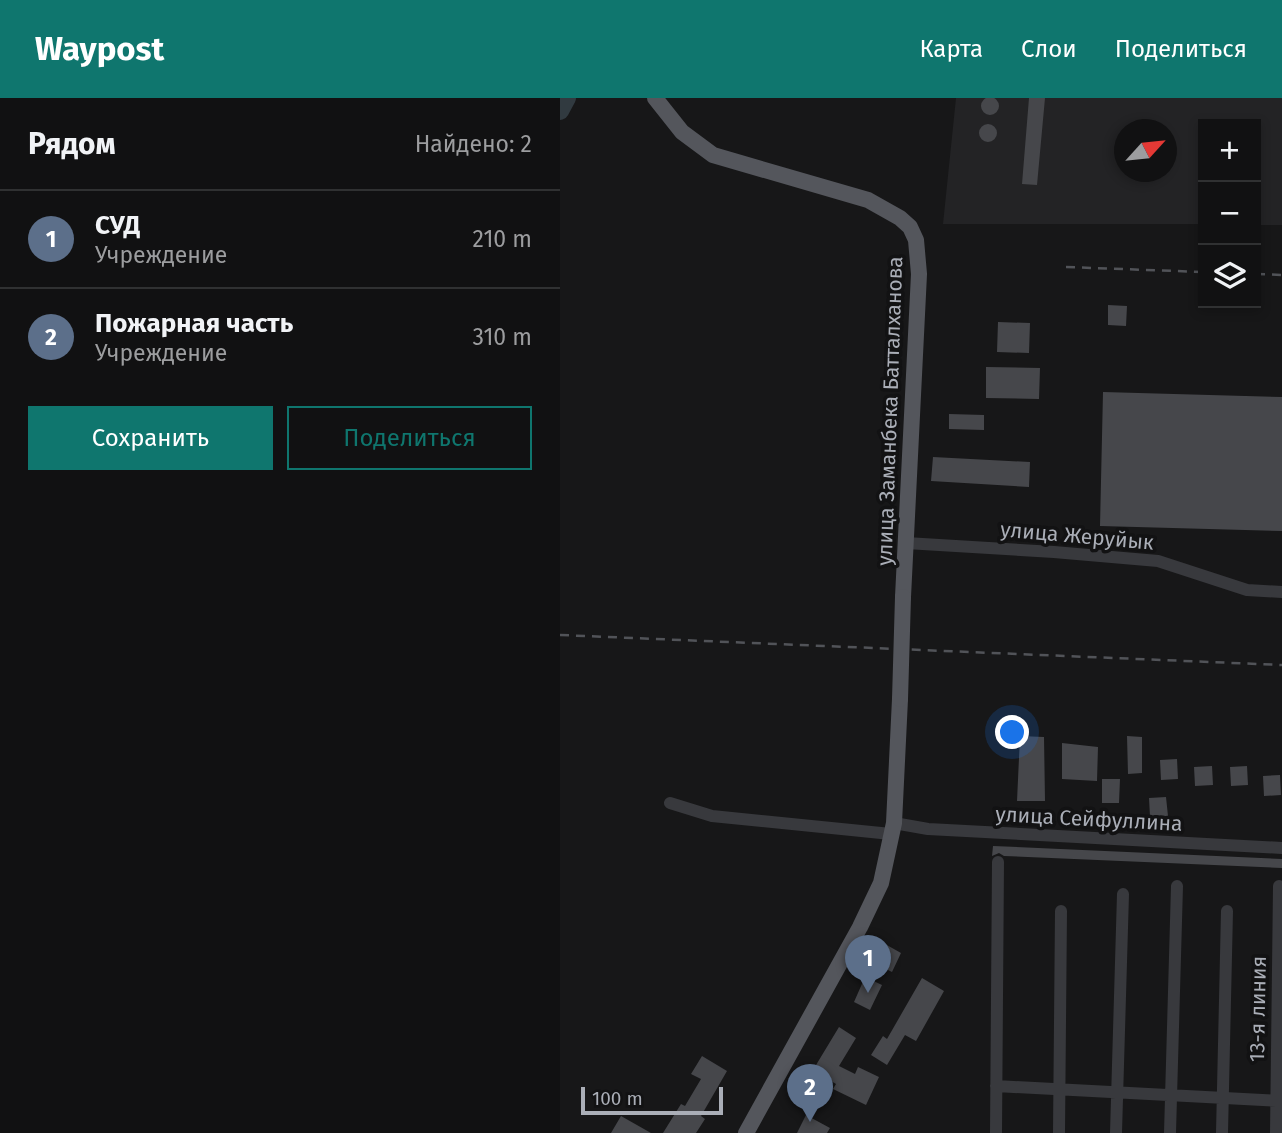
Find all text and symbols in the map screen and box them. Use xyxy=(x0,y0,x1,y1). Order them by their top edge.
text: Waypost xyxy=(35,29,164,69)
text: Карта xyxy=(919,35,983,63)
text: Слои xyxy=(1021,35,1077,63)
text: Поделиться xyxy=(1115,35,1247,63)
north arrow xyxy=(1114,119,1177,182)
map controls xyxy=(1198,119,1261,308)
button: + xyxy=(1198,119,1261,182)
text: Рядом xyxy=(28,126,116,162)
text: Найдено: 2 xyxy=(415,130,532,158)
button: − xyxy=(1198,182,1261,245)
text: СУД xyxy=(95,210,140,241)
text: 1 xyxy=(46,225,56,253)
text: 210 m xyxy=(473,225,532,253)
text: Учреждение xyxy=(95,241,227,269)
button: layers xyxy=(1198,245,1261,308)
street label: улица Заманбека Батталханова xyxy=(872,256,908,566)
text: Пожарная часть xyxy=(95,308,293,339)
text: 2 xyxy=(45,323,57,351)
text: 310 m xyxy=(472,323,532,351)
text: Учреждение xyxy=(95,339,227,367)
button: Сохранить xyxy=(28,406,273,470)
button: Поделиться xyxy=(287,406,532,470)
street label: улица Жеруйык xyxy=(999,516,1155,556)
your location xyxy=(995,715,1029,749)
street label: улица Сейфуллина xyxy=(995,801,1183,837)
pin: 1 xyxy=(845,935,891,993)
street label: 13-я линия xyxy=(1244,956,1272,1062)
pin: 2 xyxy=(787,1064,833,1122)
scale bar xyxy=(581,1084,723,1116)
text: 100 m xyxy=(592,1087,643,1110)

